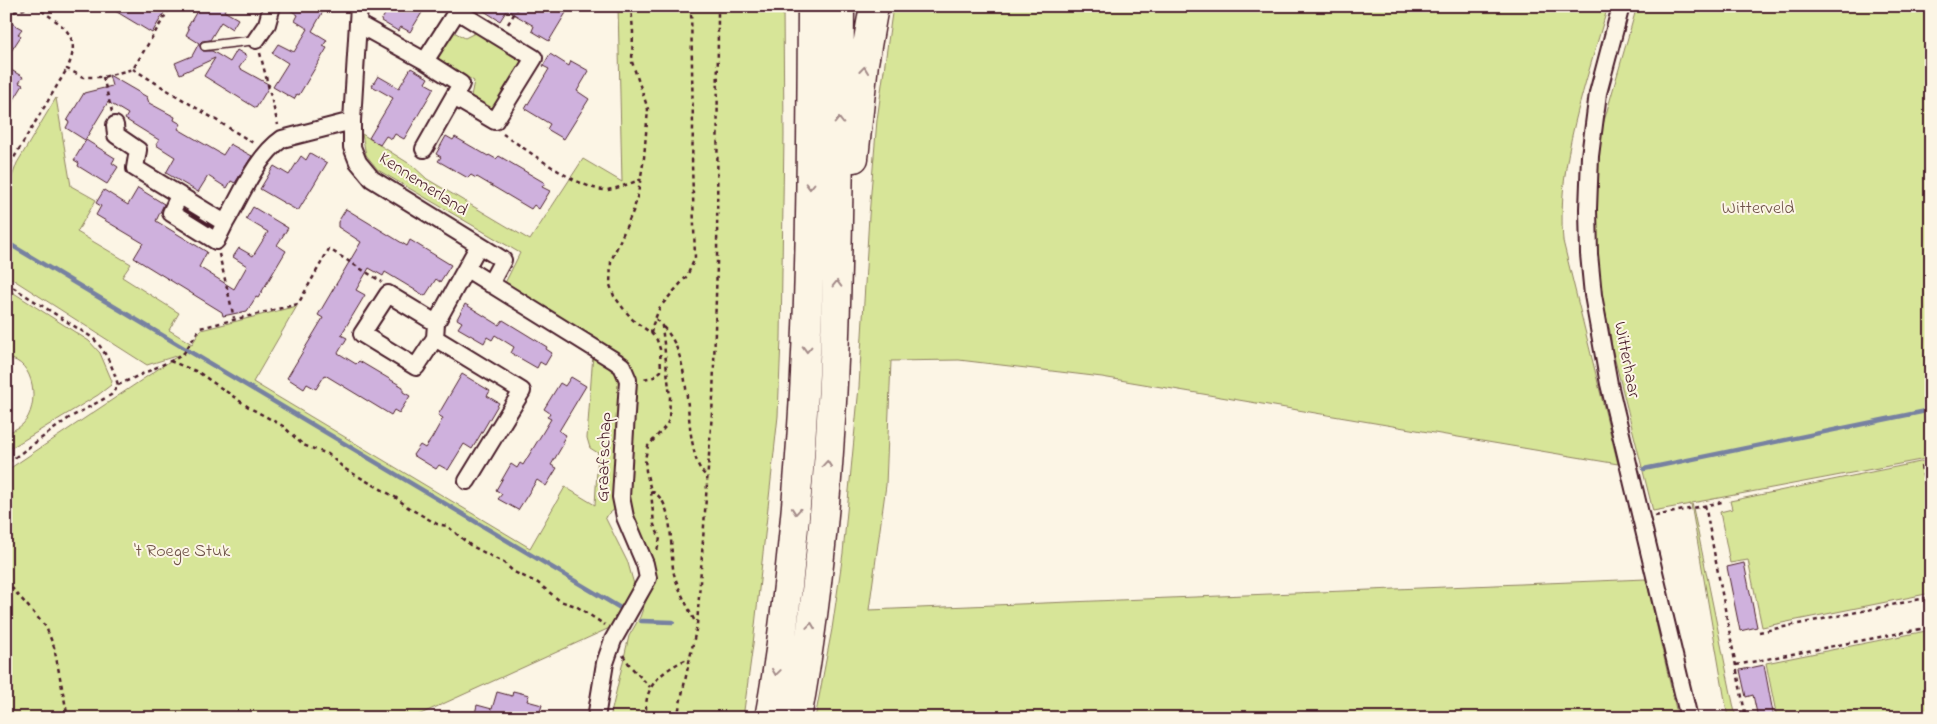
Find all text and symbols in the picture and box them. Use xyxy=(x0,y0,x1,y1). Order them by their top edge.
one-way arrow xyxy=(858,66,869,74)
one-way arrow xyxy=(834,117,844,125)
street label: Kennemerland xyxy=(373,146,473,224)
one-way arrow xyxy=(805,183,816,191)
park label: Witterveld xyxy=(1722,196,1794,222)
one-way arrow xyxy=(832,280,842,288)
street label: Witterhaar xyxy=(1606,320,1646,401)
one-way arrow xyxy=(801,345,812,353)
street label: Graafschap xyxy=(590,411,620,502)
one-way arrow xyxy=(822,460,833,468)
one-way arrow xyxy=(791,507,802,515)
park label: 't Roege Stuk xyxy=(134,539,230,566)
one-way arrow xyxy=(805,621,815,630)
one-way arrow xyxy=(772,668,782,677)

